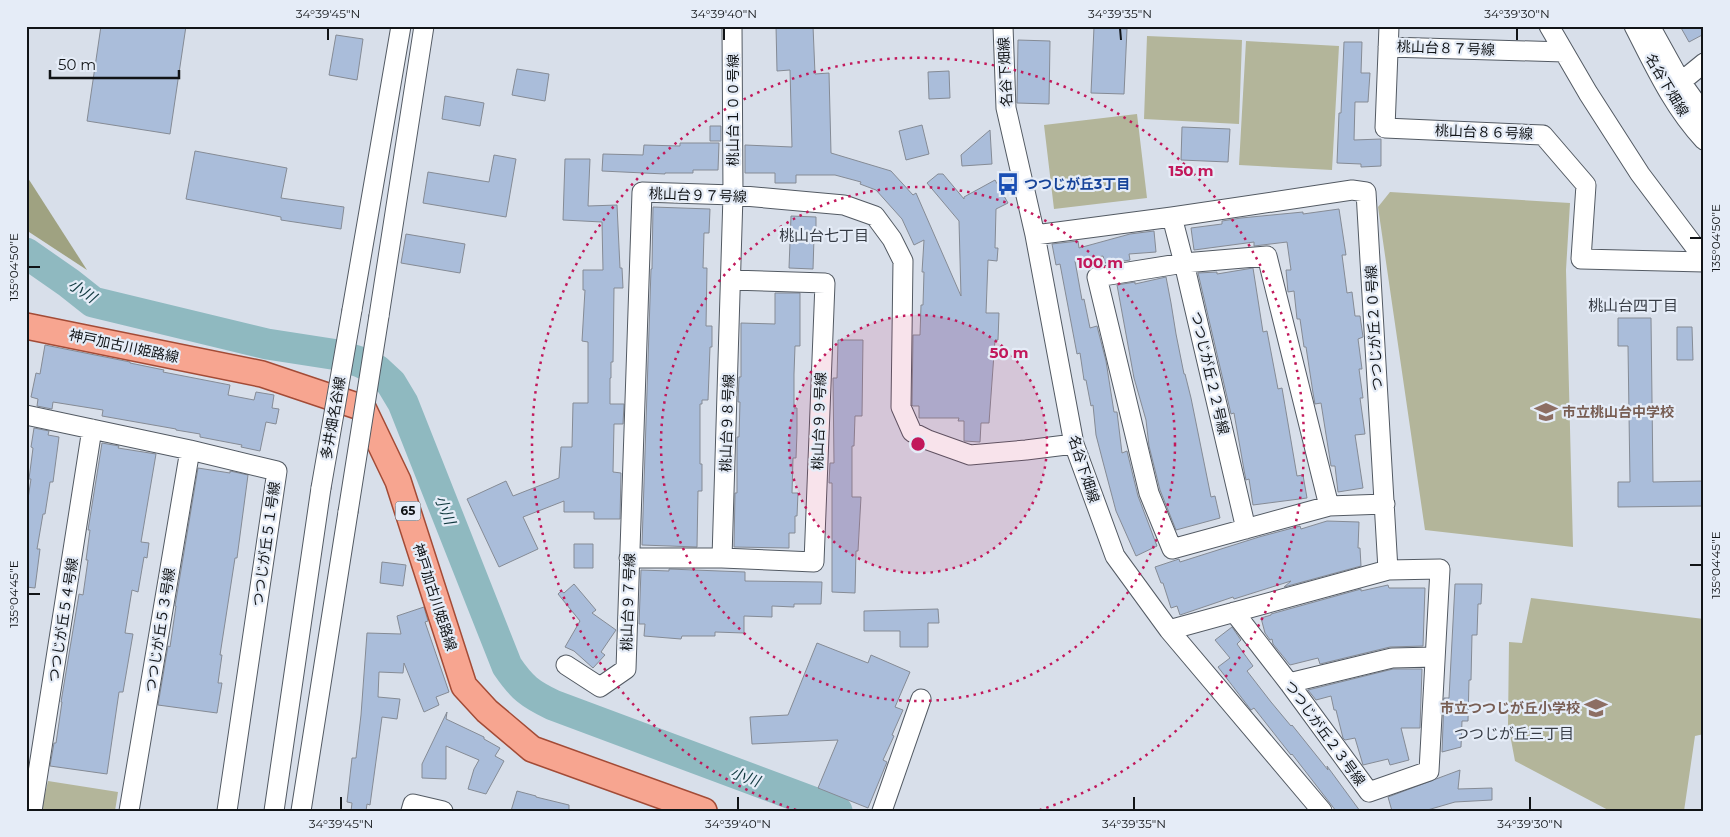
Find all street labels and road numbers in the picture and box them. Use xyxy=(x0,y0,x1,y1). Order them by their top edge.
street label: 名谷下畑線 xyxy=(994,37,1016,107)
street label: 桃山台８７号線 xyxy=(1397,37,1495,59)
street label: 名谷下畑線 xyxy=(1641,50,1693,120)
street label: 桃山台１００号線 xyxy=(724,54,742,166)
street label: 桃山台８６号線 xyxy=(1435,121,1533,143)
street label: 桃山台９７号線 xyxy=(649,184,747,206)
street label: つつじが丘２０号線 xyxy=(1362,265,1386,391)
street label: つつじが丘２２号線 xyxy=(1187,310,1233,436)
street label: 神戸加古川姫路線 xyxy=(67,326,181,366)
street label: 桃山台９９号線 xyxy=(808,372,830,470)
street label: 桃山台９８号線 xyxy=(716,374,738,472)
street label: 多井畑名谷線 xyxy=(317,375,349,461)
street label: 名谷下畑線 xyxy=(1065,433,1103,505)
street label: つつじが丘５１号線 xyxy=(248,480,284,608)
road number: 65 xyxy=(396,502,420,520)
street label: 神戸加古川姫路線 xyxy=(409,541,461,653)
street label: 桃山台９７号線 xyxy=(617,553,639,651)
street label: つつじが丘５４号線 xyxy=(44,556,82,684)
street label: つつじが丘５３号線 xyxy=(141,566,179,694)
street label: つつじが丘２３号線 xyxy=(1281,677,1369,789)

